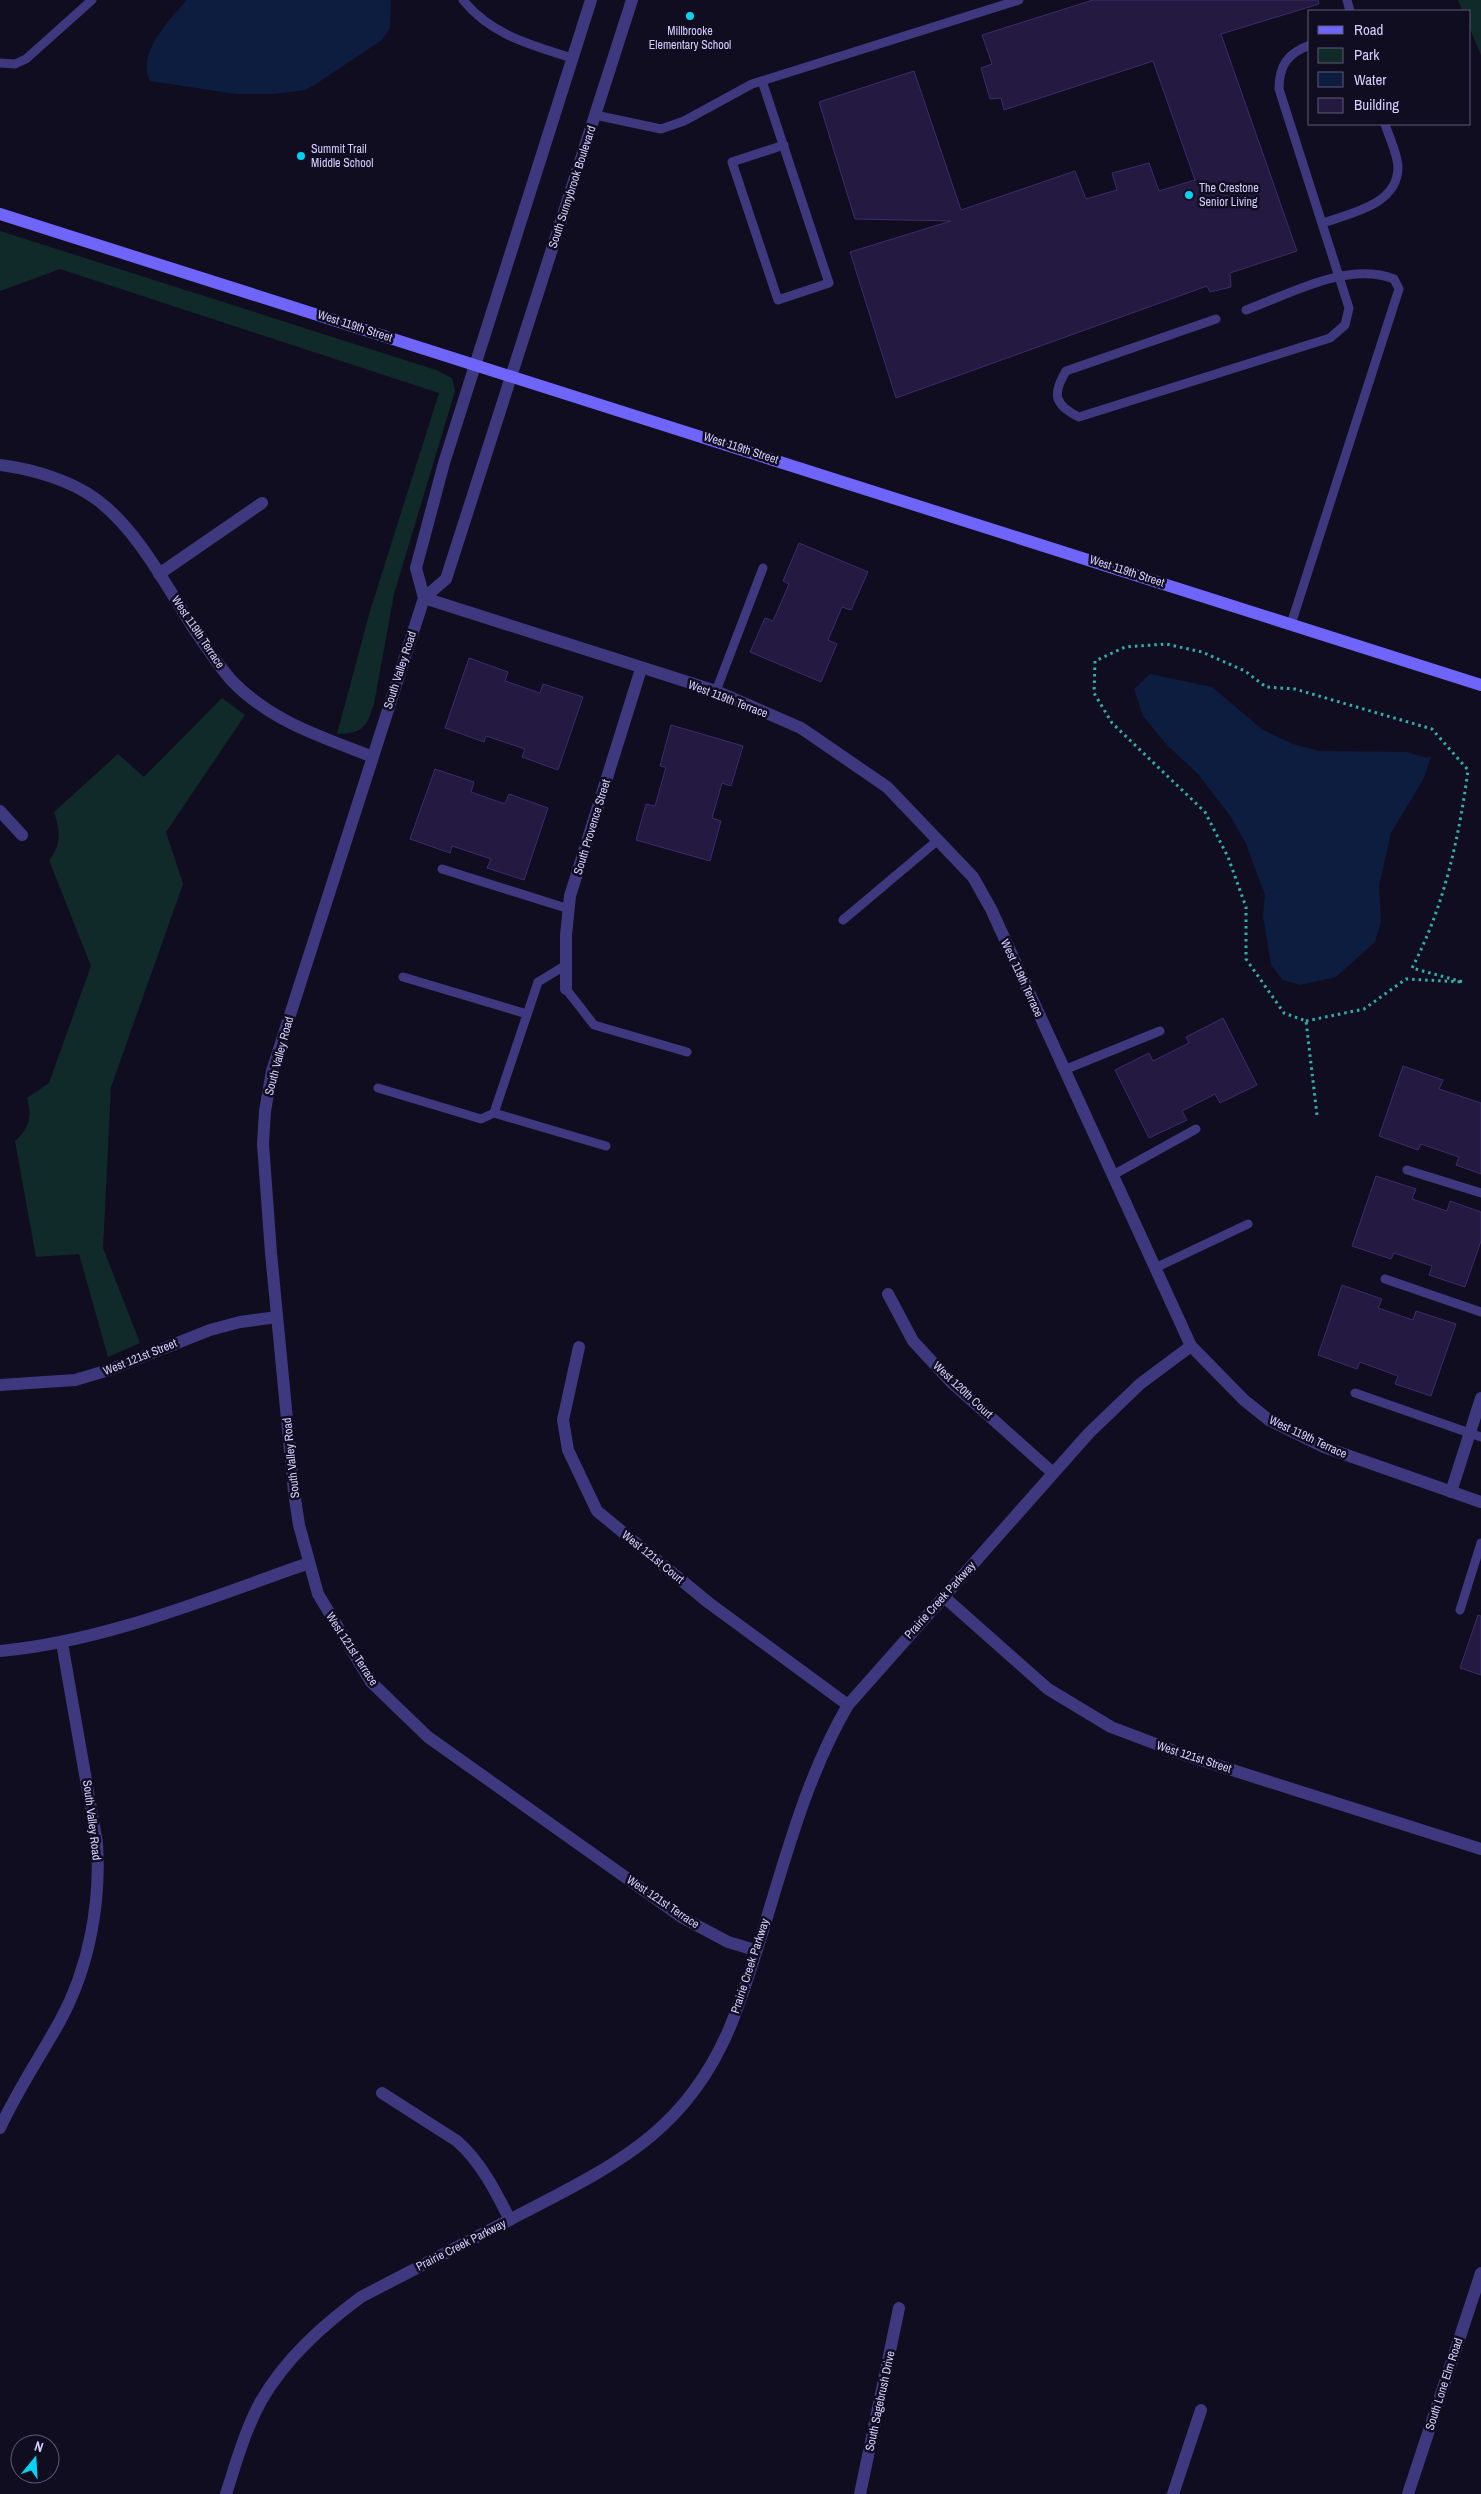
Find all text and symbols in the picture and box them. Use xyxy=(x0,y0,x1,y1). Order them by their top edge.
marker: Millbrooke Elementary School xyxy=(684,10,696,22)
legend xyxy=(1308,10,1471,125)
text: Road xyxy=(1354,19,1383,40)
place label: Millbrooke Elementary School xyxy=(649,23,731,53)
text: Park xyxy=(1354,44,1380,65)
text: Water xyxy=(1354,69,1386,90)
text: Building xyxy=(1354,94,1399,115)
street label: South Sunnybrook Boulevard xyxy=(545,124,599,250)
place label: Summit Trail Middle School xyxy=(311,141,373,171)
marker: Summit Trail Middle School xyxy=(295,150,307,162)
place label: The Crestone Senior Living xyxy=(1199,180,1259,210)
marker: The Crestone Senior Living xyxy=(1183,189,1195,201)
street label: West 119th Street xyxy=(315,306,395,346)
street label: West 119th Street xyxy=(701,428,781,468)
street label: West 119th Street xyxy=(1087,551,1167,591)
street label: West 119th Terrace xyxy=(168,593,228,671)
street label: South Valley Road xyxy=(380,629,420,711)
street label: West 119th Terrace xyxy=(686,676,770,722)
street label: South Provence Street xyxy=(570,777,614,877)
street label: West 119th Terrace xyxy=(997,936,1047,1020)
street label: South Valley Road xyxy=(261,1015,297,1097)
street label: West 121st Street xyxy=(101,1335,179,1379)
street label: West 120th Court xyxy=(930,1358,997,1422)
street label: West 119th Terrace xyxy=(1266,1412,1350,1462)
street label: South Valley Road xyxy=(279,1417,303,1499)
street label: West 121st Court xyxy=(618,1527,688,1587)
street label: Prairie Creek Parkway xyxy=(901,1558,979,1642)
street label: West 121st Terrace xyxy=(322,1609,382,1689)
street label: West 121st Street xyxy=(1154,1737,1234,1777)
street label: South Valley Road xyxy=(79,1779,105,1861)
street label: West 121st Terrace xyxy=(624,1872,702,1932)
street label: Prairie Creek Parkway xyxy=(727,1916,773,2016)
street label: Prairie Creek Parkway xyxy=(413,2215,509,2275)
street label: South Lone Elm Road xyxy=(1422,2336,1466,2432)
street label: South Sagebrush Drive xyxy=(862,2349,898,2453)
north arrow xyxy=(10,2434,60,2484)
text: N xyxy=(32,2437,46,2456)

